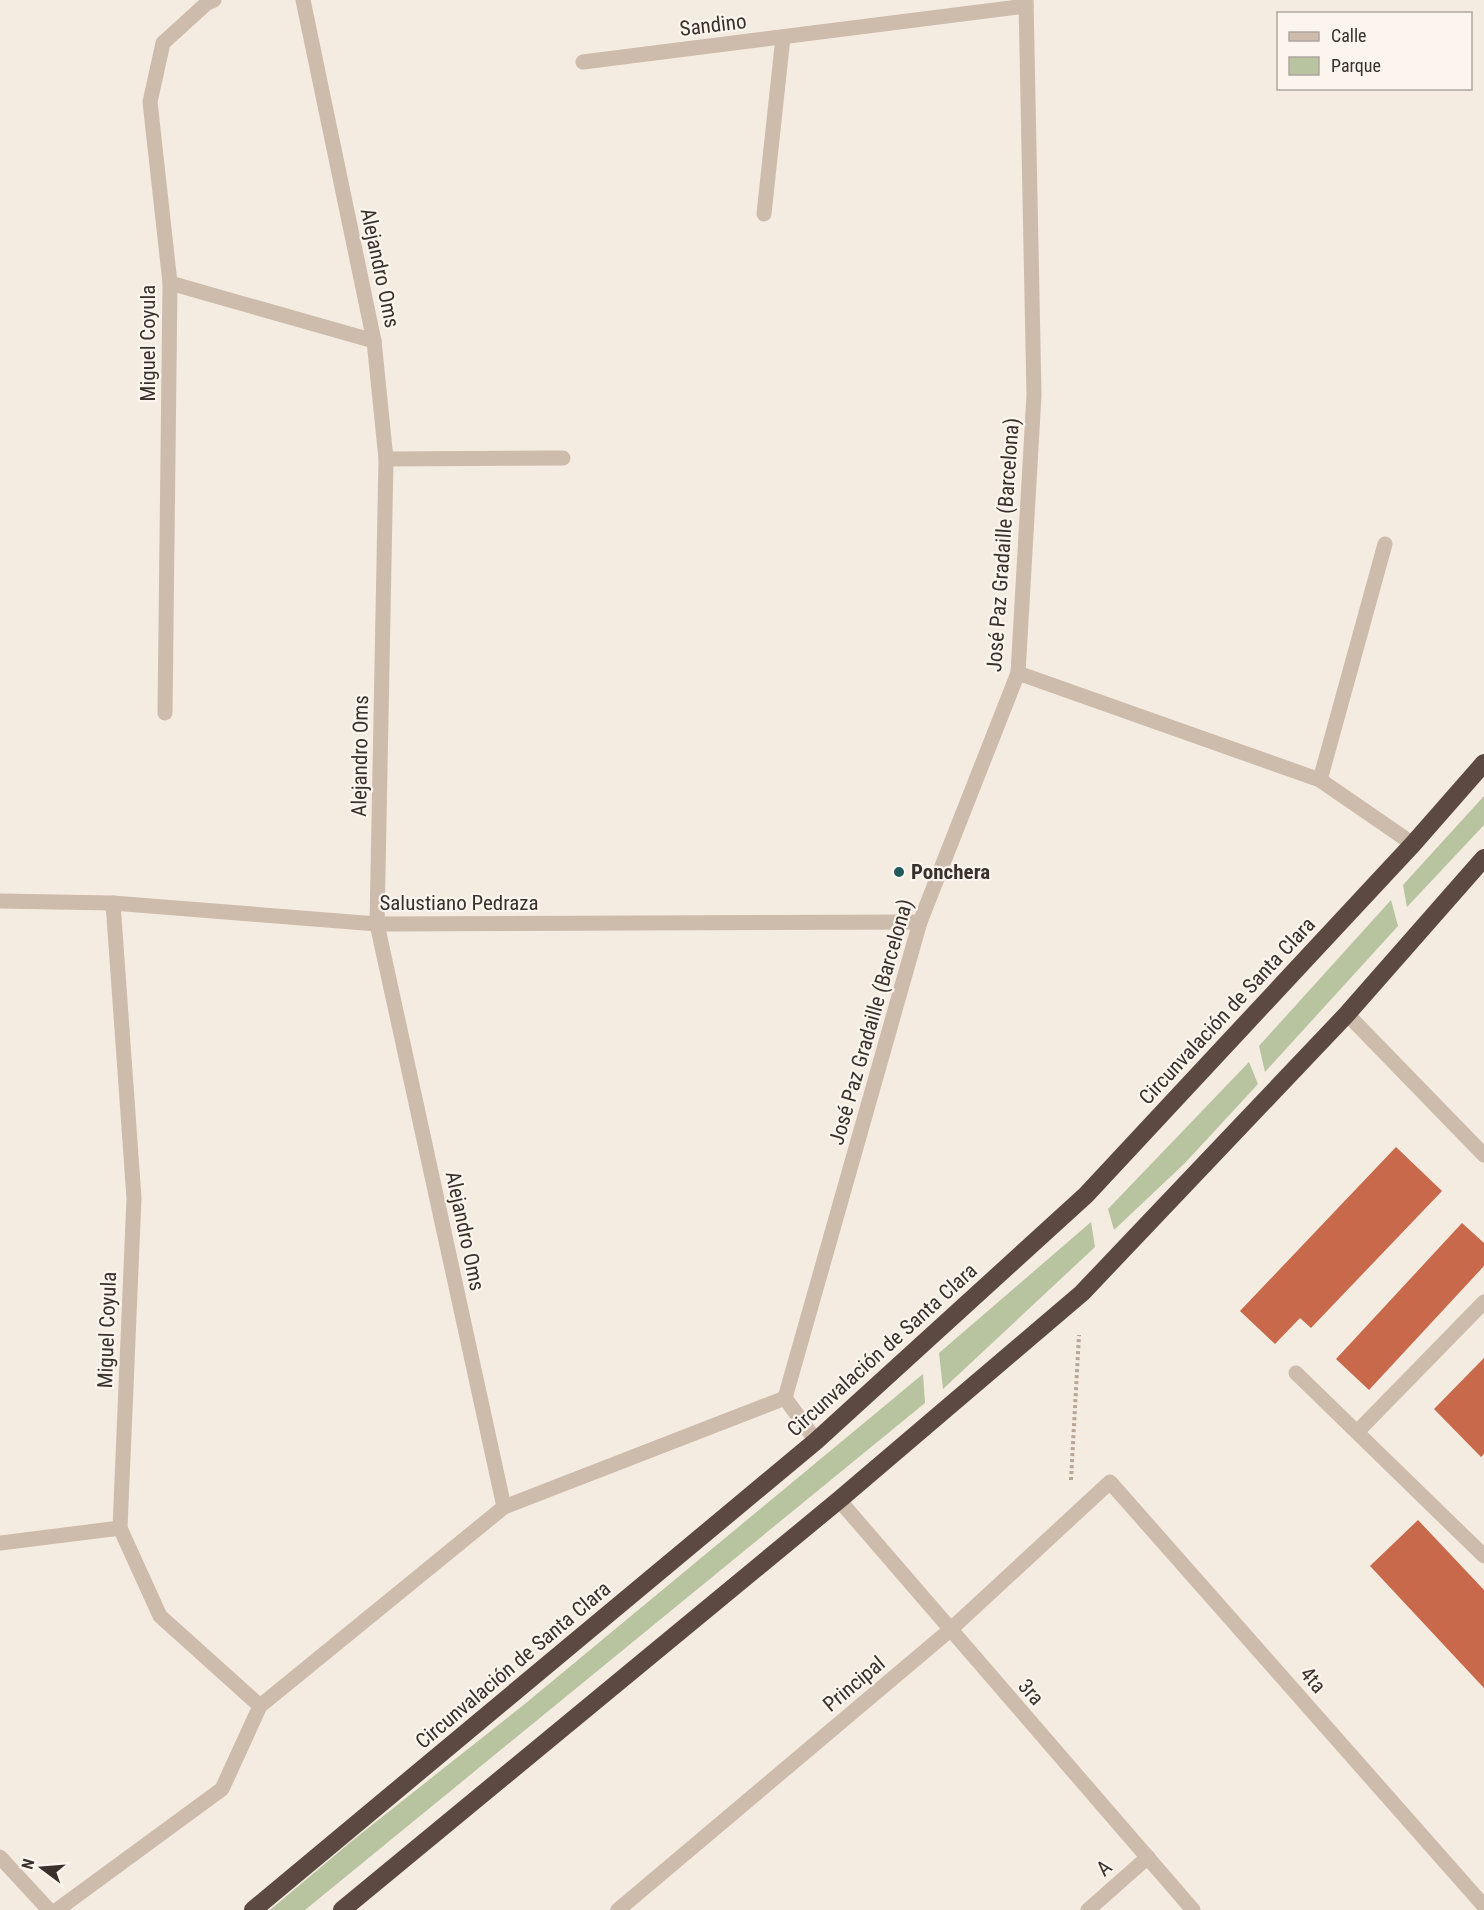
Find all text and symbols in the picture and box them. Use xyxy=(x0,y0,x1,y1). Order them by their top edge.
street label: Sandino xyxy=(678,9,748,41)
legend xyxy=(1277,12,1472,90)
text: Calle xyxy=(1331,25,1367,46)
text: Parque xyxy=(1331,55,1381,76)
street label: Alejandro Oms xyxy=(356,206,404,330)
street label: Miguel Coyula xyxy=(136,285,160,401)
street label: José Paz Gradaille (Barcelona) xyxy=(982,417,1024,673)
street label: Alejandro Oms xyxy=(347,695,373,817)
place label: Ponchera xyxy=(911,860,990,884)
marker: Ponchera xyxy=(892,865,906,879)
street label: Salustiano Pedraza xyxy=(379,891,539,915)
street label: José Paz Gradaille (Barcelona) xyxy=(824,896,918,1148)
street label: Circunvalación de Santa Clara xyxy=(1134,913,1320,1109)
street label: Alejandro Oms xyxy=(441,1169,489,1293)
street label: Circunvalación de Santa Clara xyxy=(782,1258,982,1442)
street label: Miguel Coyula xyxy=(93,1271,121,1389)
street label: Circunvalación de Santa Clara xyxy=(411,1576,615,1754)
street label: Principal xyxy=(818,1651,890,1717)
street label: 4ta xyxy=(1295,1662,1331,1698)
street label: 3ra xyxy=(1013,1674,1049,1710)
north arrow xyxy=(12,1838,72,1898)
street label: A xyxy=(1091,1855,1117,1881)
text: N xyxy=(18,1857,39,1871)

